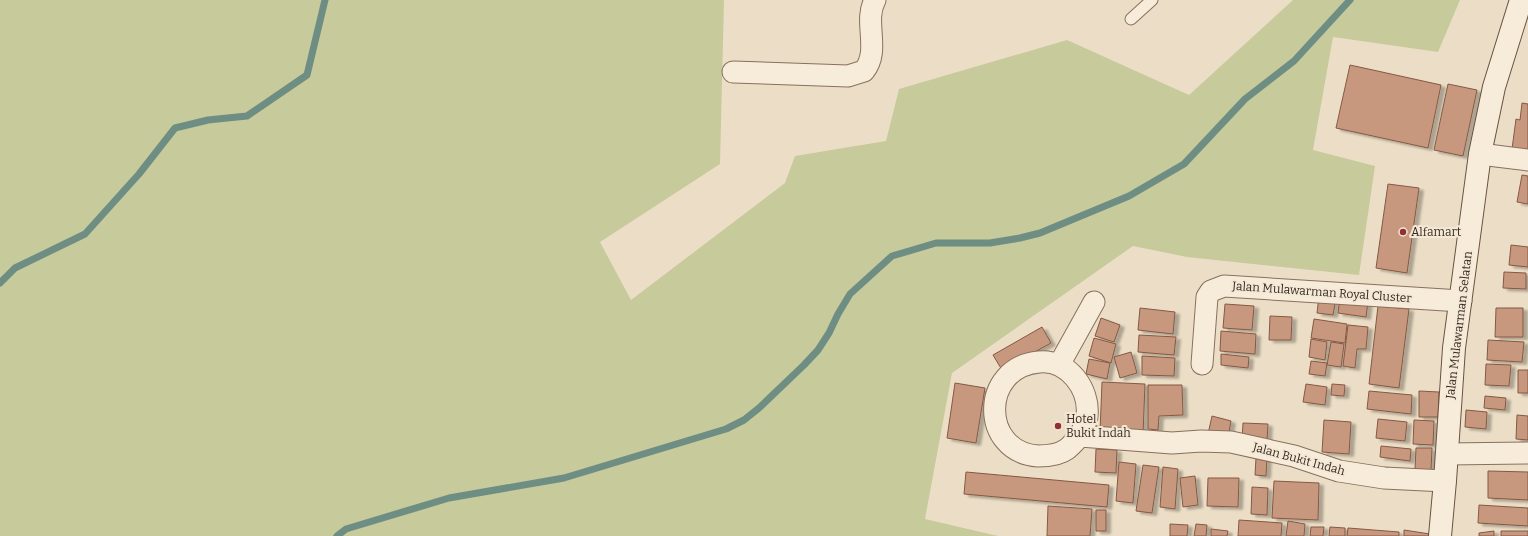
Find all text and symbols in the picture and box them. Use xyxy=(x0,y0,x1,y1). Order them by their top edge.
place label: Alfamart xyxy=(1411,225,1462,239)
marker: Alfamart xyxy=(1398,227,1408,237)
street label: Jalan Mulawarman Selatan xyxy=(1443,250,1475,401)
street label: Jalan Mulawarman Royal Cluster xyxy=(1231,279,1413,305)
place label: Hotel Bukit Indah xyxy=(1066,412,1131,440)
marker: Hotel Bukit Indah xyxy=(1053,421,1063,431)
street label: Jalan Bukit Indah xyxy=(1250,440,1347,478)

